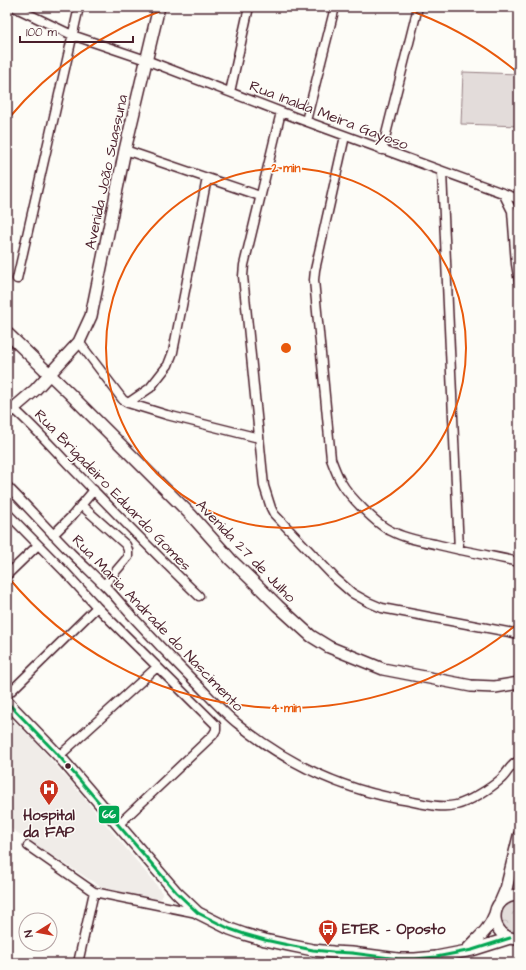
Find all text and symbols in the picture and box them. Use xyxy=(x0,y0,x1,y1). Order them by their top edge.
scale bar xyxy=(20,18,133,44)
text: 100 m xyxy=(26,24,57,41)
street label: Rua Inalda Meira Gayoso xyxy=(246,75,412,157)
street label: Avenida João Suassuna xyxy=(80,92,133,251)
text: 2 min xyxy=(271,160,300,177)
centre of rings xyxy=(279,341,293,355)
street label: Rua Brigadeiro Eduardo Gomes xyxy=(29,405,196,577)
street label: Avenida 27 de Julho xyxy=(191,495,301,608)
street label: Rua Maria Andrade do Nascimento xyxy=(67,530,249,717)
text: 4 min xyxy=(271,700,301,717)
unlabelled marker xyxy=(63,761,73,771)
hospital icon: Hospital da FAP xyxy=(38,778,60,806)
place label: Hospital da FAP xyxy=(23,805,75,843)
line badge: 66 xyxy=(98,805,120,824)
text: 66 xyxy=(102,807,116,822)
north arrow xyxy=(18,912,58,952)
bus stop icon: ETER - Oposto xyxy=(317,918,339,946)
place label: ETER - Oposto xyxy=(342,919,446,940)
text: N xyxy=(21,929,37,939)

